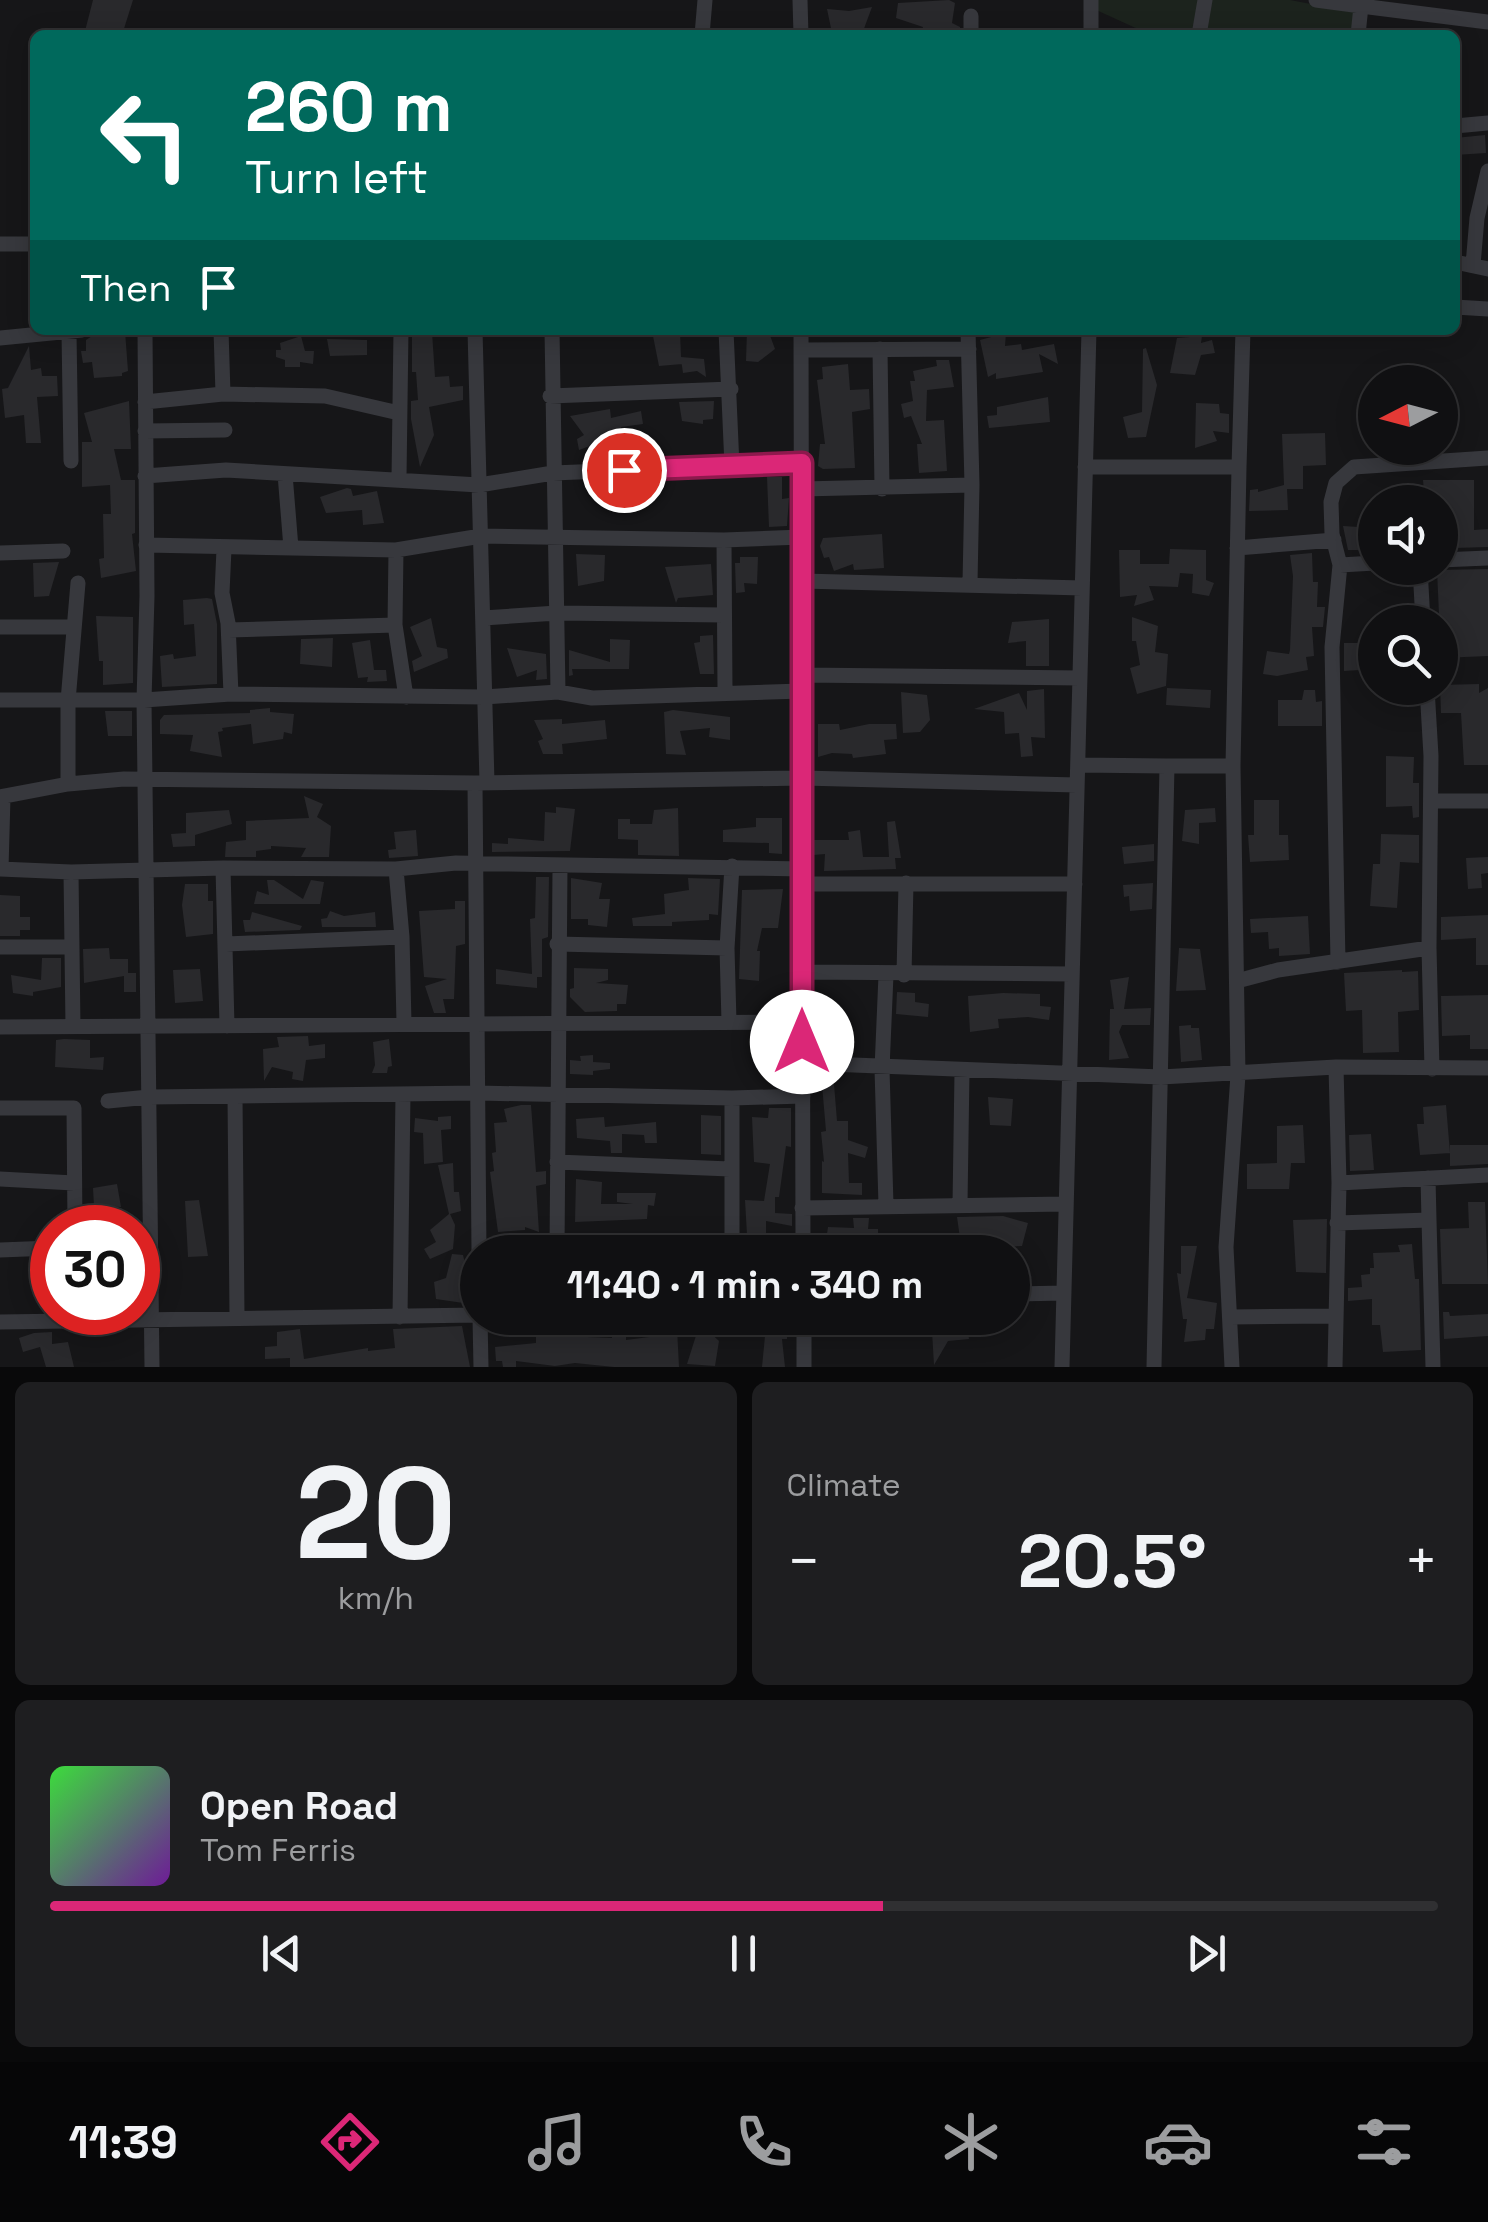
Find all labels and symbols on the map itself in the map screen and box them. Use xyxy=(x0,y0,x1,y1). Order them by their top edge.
north arrow xyxy=(1358,365,1458,465)
pin xyxy=(582,428,667,513)
position arrow xyxy=(750,990,854,1094)
speed limit sign: 30 xyxy=(30,1205,160,1335)

